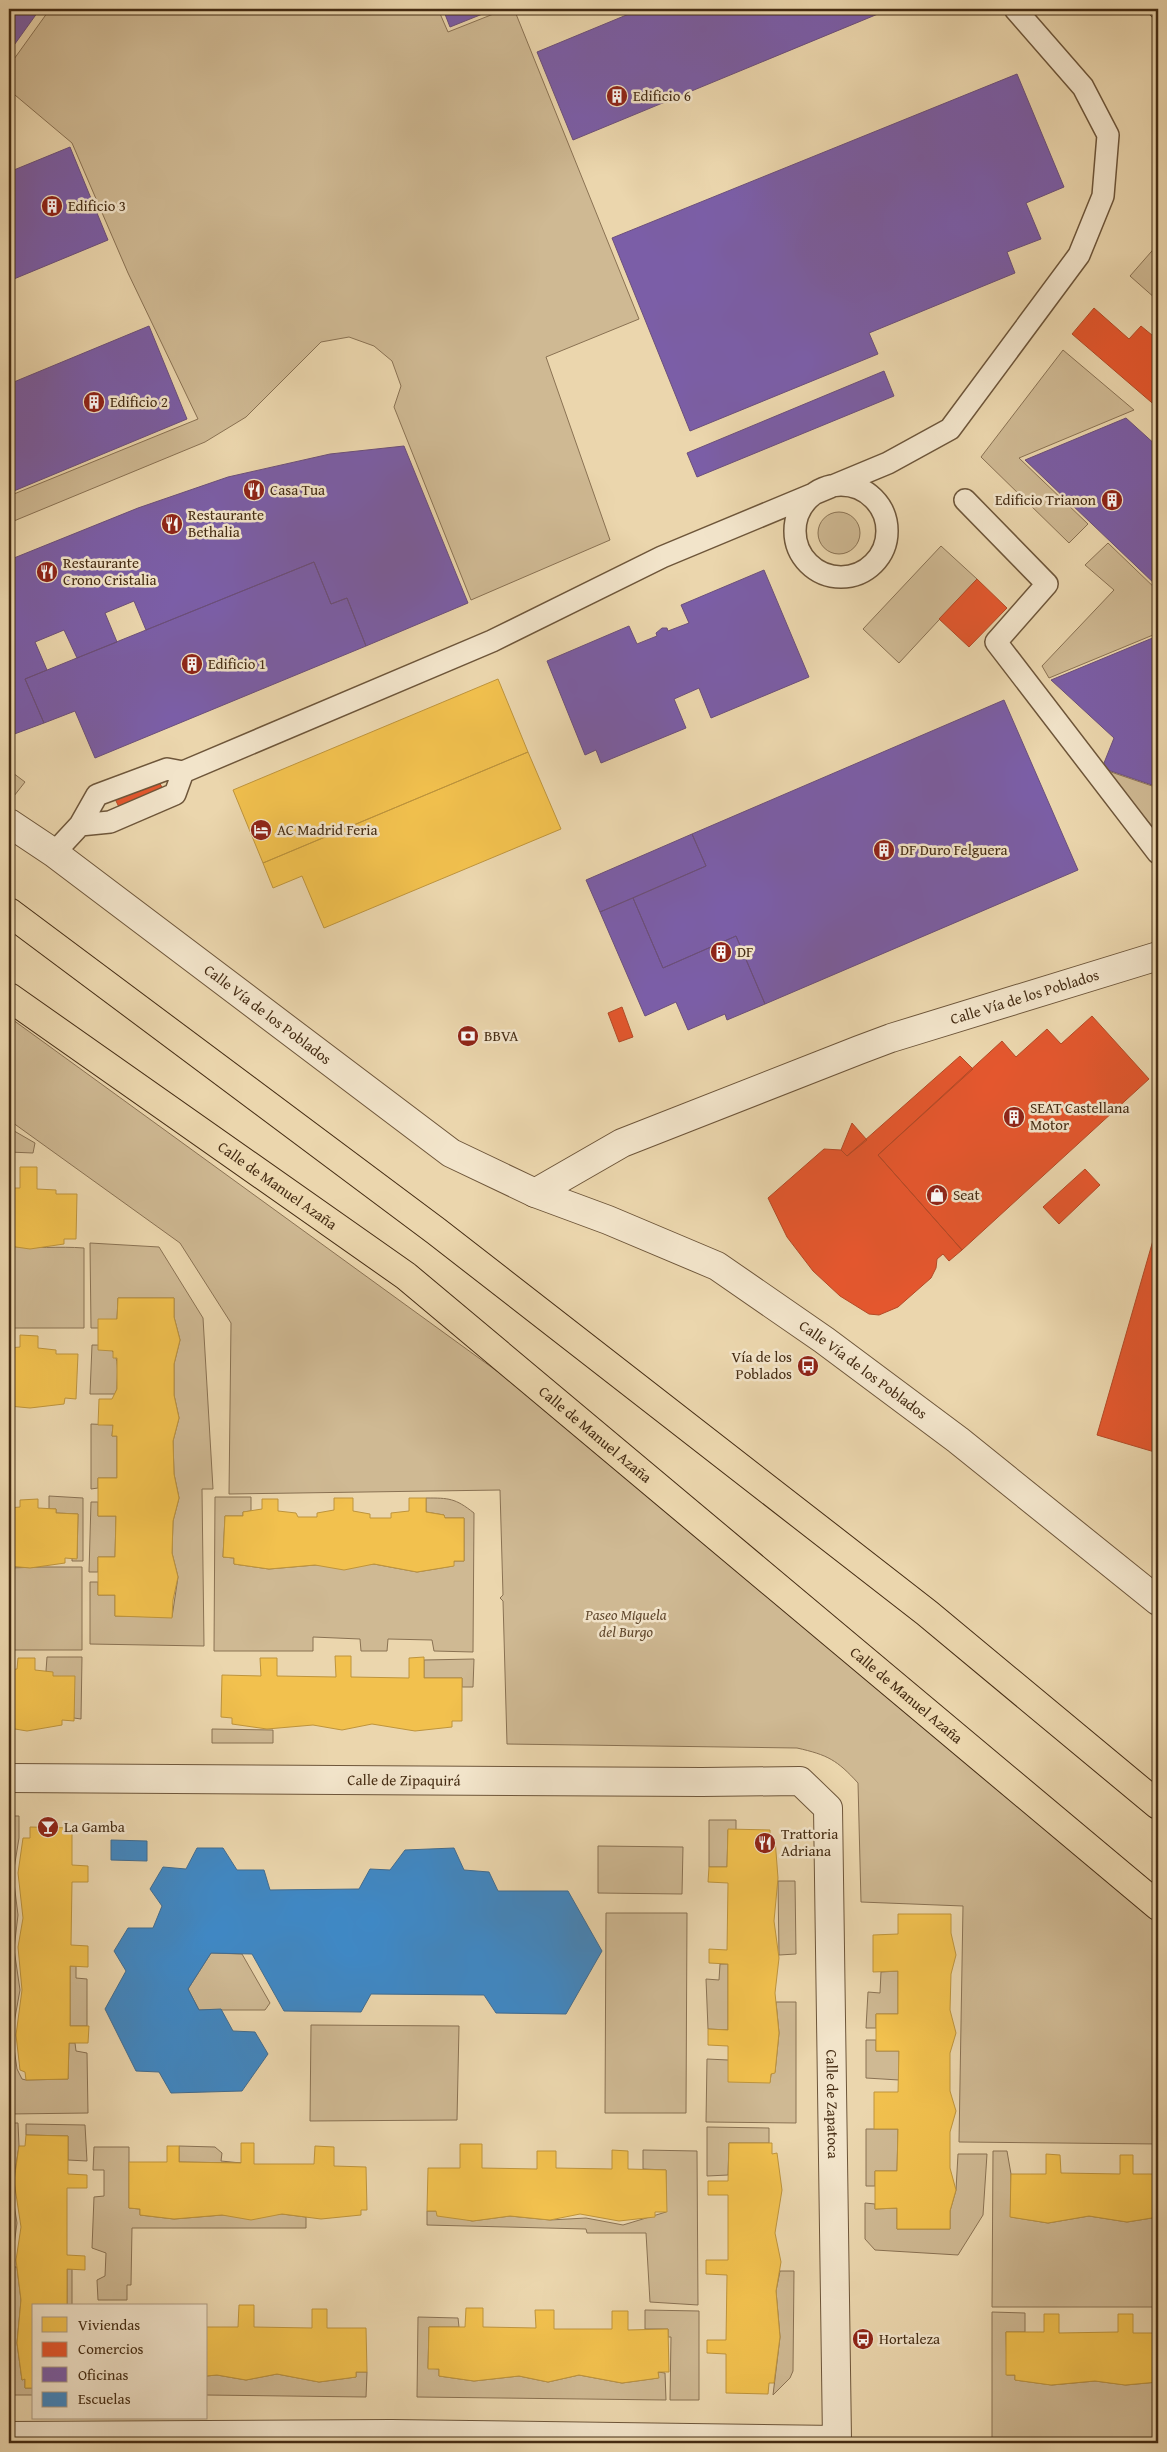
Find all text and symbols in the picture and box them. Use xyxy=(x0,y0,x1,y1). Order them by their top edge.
building icon: Edificio 6 xyxy=(605,84,629,108)
place label: Edificio 6 xyxy=(633,85,691,106)
building icon: Edificio 3 xyxy=(40,194,64,218)
place label: Edificio 3 xyxy=(68,195,126,216)
building icon: Edificio 2 xyxy=(82,390,106,414)
place label: Edificio 2 xyxy=(110,391,168,412)
restaurant icon: Casa Tua xyxy=(242,478,266,502)
place label: Casa Tua xyxy=(270,479,325,500)
building icon: Edificio Trianon xyxy=(1100,488,1124,512)
place label: Edificio Trianon xyxy=(995,489,1097,510)
place label: Restaurante Bethalia xyxy=(188,504,264,542)
restaurant icon: Restaurante Bethalia xyxy=(160,512,184,536)
place label: Restaurante Crono Cristalia xyxy=(63,552,157,590)
restaurant icon: Restaurante Crono Cristalia xyxy=(35,560,59,584)
building icon: Edificio 1 xyxy=(180,652,204,676)
place label: Edificio 1 xyxy=(208,653,266,674)
hotel icon: AC Madrid Feria xyxy=(249,818,273,842)
place label: AC Madrid Feria xyxy=(277,819,378,840)
building icon: DF Duro Felguera xyxy=(872,838,896,862)
place label: DF Duro Felguera xyxy=(900,839,1008,860)
building icon: DF xyxy=(709,940,733,964)
place label: DF xyxy=(737,941,753,962)
street label: Calle Vía de los Poblados xyxy=(200,959,336,1069)
street label: Calle Vía de los Poblados xyxy=(948,964,1102,1029)
bank icon: BBVA xyxy=(456,1024,480,1048)
place label: BBVA xyxy=(484,1025,518,1046)
place label: SEAT Castellana Motor xyxy=(1030,1097,1130,1135)
building icon: SEAT Castellana Motor xyxy=(1002,1105,1026,1129)
street label: Calle de Manuel Azaña xyxy=(214,1136,341,1234)
shop icon: Seat xyxy=(925,1183,949,1207)
place label: Seat xyxy=(953,1184,980,1205)
street label: Calle Vía de los Poblados xyxy=(795,1315,932,1424)
place label: Vía de los Poblados xyxy=(731,1346,792,1384)
bus stop icon: Vía de los Poblados xyxy=(796,1354,820,1378)
street label: Calle de Manuel Azaña xyxy=(535,1381,656,1487)
park label: Paseo Miguela del Burgo xyxy=(584,1604,667,1642)
street label: Calle de Manuel Azaña xyxy=(846,1641,968,1748)
street label: Calle de Zipaquirá xyxy=(347,1769,461,1791)
bar icon: La Gamba xyxy=(36,1815,60,1839)
place label: La Gamba xyxy=(64,1816,125,1837)
place label: Trattoria Adriana xyxy=(781,1823,838,1861)
restaurant icon: Trattoria Adriana xyxy=(753,1831,777,1855)
street label: Calle de Zapatoca xyxy=(821,2049,844,2159)
legend xyxy=(32,2304,208,2420)
text: Viviendas xyxy=(78,2314,140,2335)
bus stop icon: Hortaleza xyxy=(851,2327,875,2351)
place label: Hortaleza xyxy=(879,2328,940,2349)
text: Comercios xyxy=(78,2338,144,2359)
text: Oficinas xyxy=(78,2364,129,2385)
text: Escuelas xyxy=(78,2388,131,2409)

